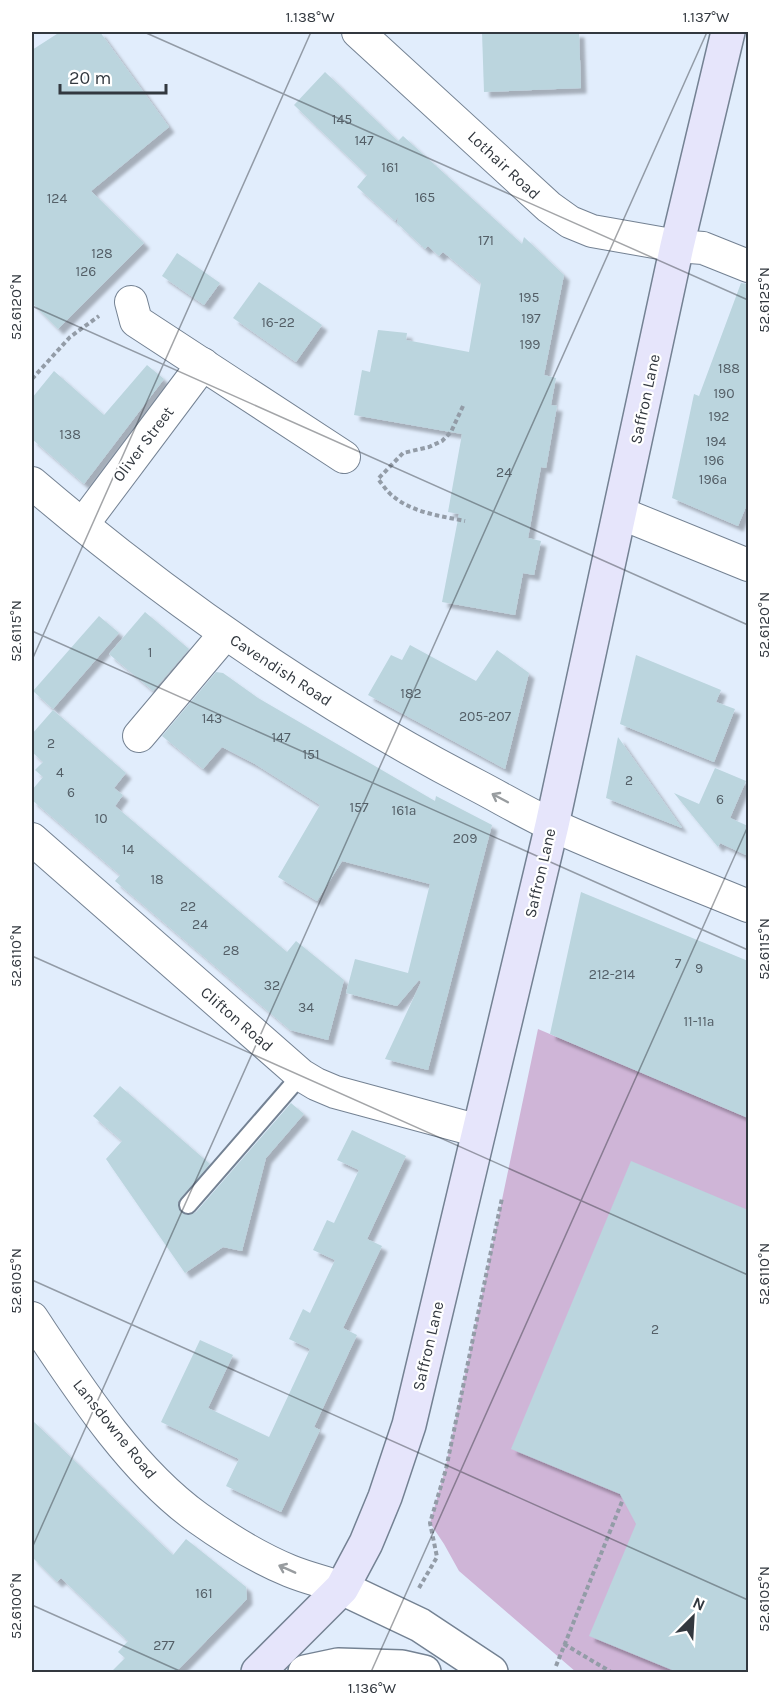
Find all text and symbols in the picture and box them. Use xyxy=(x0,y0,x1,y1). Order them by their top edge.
text: 1.138°W xyxy=(285,8,335,26)
text: 1.137°W xyxy=(682,8,730,26)
scale bar xyxy=(60,57,166,95)
text: 20 m xyxy=(69,67,111,89)
house number: 145 xyxy=(332,111,352,128)
street label: Lothair Road xyxy=(464,127,544,203)
house number: 147 xyxy=(354,132,374,149)
house number: 161 xyxy=(381,159,399,176)
house number: 165 xyxy=(415,189,435,206)
house number: 124 xyxy=(47,190,67,207)
house number: 171 xyxy=(478,232,494,249)
house number: 128 xyxy=(91,245,113,262)
house number: 126 xyxy=(76,263,96,280)
text: 52.6125°N xyxy=(755,267,773,333)
text: 52.6120°N xyxy=(7,274,25,340)
house number: 195 xyxy=(519,289,539,306)
house number: 197 xyxy=(521,310,541,327)
house number: 16-22 xyxy=(261,314,295,331)
house number: 199 xyxy=(520,336,540,353)
street label: Saffron Lane xyxy=(626,352,664,446)
house number: 188 xyxy=(718,360,740,377)
house number: 190 xyxy=(713,385,735,402)
street label: Oliver Street xyxy=(109,403,177,485)
house number: 192 xyxy=(709,408,729,425)
house number: 138 xyxy=(59,426,81,443)
house number: 194 xyxy=(706,433,726,450)
house number: 196 xyxy=(704,452,724,469)
house number: 24 xyxy=(496,464,512,481)
house number: 196a xyxy=(699,471,727,488)
text: 52.6120°N xyxy=(755,592,773,658)
text: 52.6115°N xyxy=(7,600,25,662)
street label: Cavendish Road xyxy=(227,630,335,710)
house number: 1 xyxy=(148,644,152,661)
house number: 182 xyxy=(400,685,422,702)
house number: 205-207 xyxy=(459,708,512,725)
house number: 143 xyxy=(202,710,222,727)
house number: 147 xyxy=(271,729,291,746)
house number: 2 xyxy=(47,735,55,752)
house number: 151 xyxy=(302,746,320,763)
house number: 4 xyxy=(56,764,64,781)
house number: 2 xyxy=(625,772,633,789)
house number: 6 xyxy=(67,784,75,801)
one-way arrow xyxy=(491,791,509,803)
house number: 6 xyxy=(716,791,724,808)
house number: 157 xyxy=(349,799,369,816)
house number: 161a xyxy=(392,802,416,819)
house number: 10 xyxy=(95,810,107,827)
street label: Saffron Lane xyxy=(520,826,560,920)
house number: 209 xyxy=(453,830,477,847)
house number: 14 xyxy=(122,841,134,858)
house number: 18 xyxy=(150,871,164,888)
house number: 22 xyxy=(180,898,196,915)
house number: 24 xyxy=(192,916,208,933)
text: 52.6115°N xyxy=(755,918,773,980)
text: 52.6110°N xyxy=(7,925,25,987)
house number: 28 xyxy=(223,942,239,959)
house number: 7 xyxy=(675,955,682,972)
house number: 9 xyxy=(695,960,703,977)
house number: 212-214 xyxy=(589,966,635,983)
house number: 32 xyxy=(264,977,280,994)
street label: Clifton Road xyxy=(197,982,277,1056)
house number: 34 xyxy=(298,999,314,1016)
house number: 11-11a xyxy=(683,1013,715,1030)
text: 52.6110°N xyxy=(755,1243,773,1305)
text: 52.6105°N xyxy=(7,1248,25,1314)
street label: Saffron Lane xyxy=(408,1299,448,1393)
house number: 2 xyxy=(651,1321,659,1338)
street label: Lansdowne Road xyxy=(69,1375,161,1483)
one-way arrow xyxy=(278,1562,296,1573)
text: 52.6105°N xyxy=(755,1566,773,1632)
text: 52.6100°N xyxy=(7,1573,25,1639)
house number: 161 xyxy=(195,1585,213,1602)
north arrow xyxy=(663,1587,723,1647)
text: N xyxy=(690,1593,708,1615)
house number: 277 xyxy=(153,1637,175,1654)
text: 1.136°W xyxy=(348,1679,397,1697)

